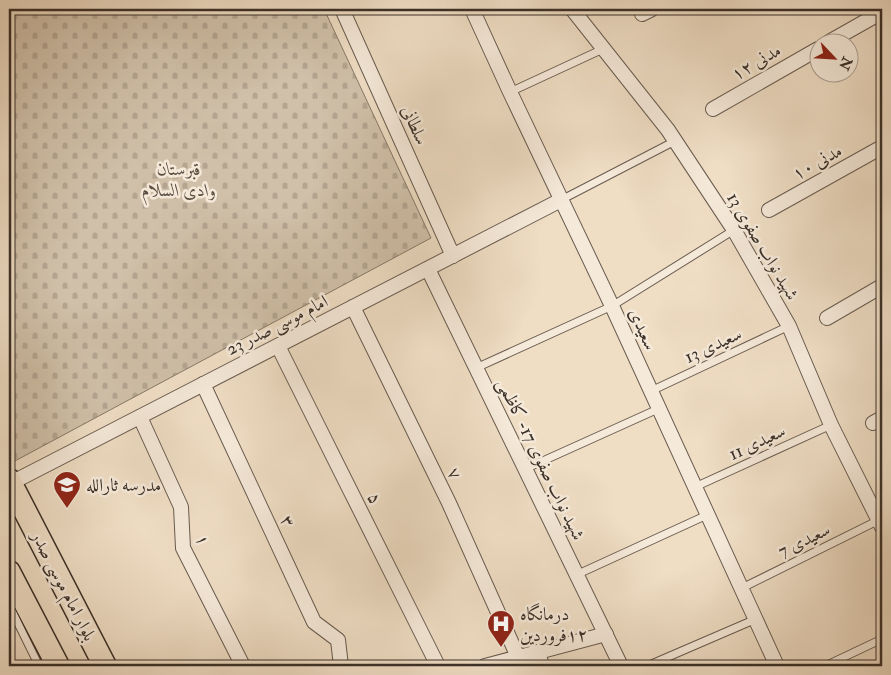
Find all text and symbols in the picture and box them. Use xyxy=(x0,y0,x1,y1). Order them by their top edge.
north arrow xyxy=(808,32,858,82)
street label: مدنی ۱۲ xyxy=(727,39,785,86)
text: N xyxy=(835,53,856,73)
street label: سلطانی xyxy=(396,102,433,149)
street label: مدنی ۱۰ xyxy=(788,139,846,185)
park label: قبرستان وادی السلام xyxy=(142,158,216,206)
street label: شهید نواب صفوی 13 xyxy=(721,188,804,304)
street label: امام موسی صدر 23 xyxy=(222,290,334,365)
street label: سعیدی xyxy=(623,305,662,354)
street label: سعیدی 13 xyxy=(681,322,746,369)
street label: شهید نواب صفوی 17- کاظمی xyxy=(491,374,590,544)
street label: سعیدی 11 xyxy=(725,419,789,466)
street label: ۷ xyxy=(442,463,467,483)
school or university icon: مدرسه ثارالله xyxy=(52,470,82,509)
place label: مدرسه ثارالله xyxy=(86,474,161,497)
street label: ۵ xyxy=(362,488,387,508)
street label: ۳ xyxy=(275,512,300,531)
street label: سعیدی 7 xyxy=(774,518,834,563)
street label: بلوار امام موسی صدر xyxy=(22,526,101,647)
street label: ۱ xyxy=(190,533,215,548)
place label: درمانگاه ١٢فروردین xyxy=(520,602,588,647)
hospital icon: درمانگاه ١٢فروردین xyxy=(486,609,516,648)

